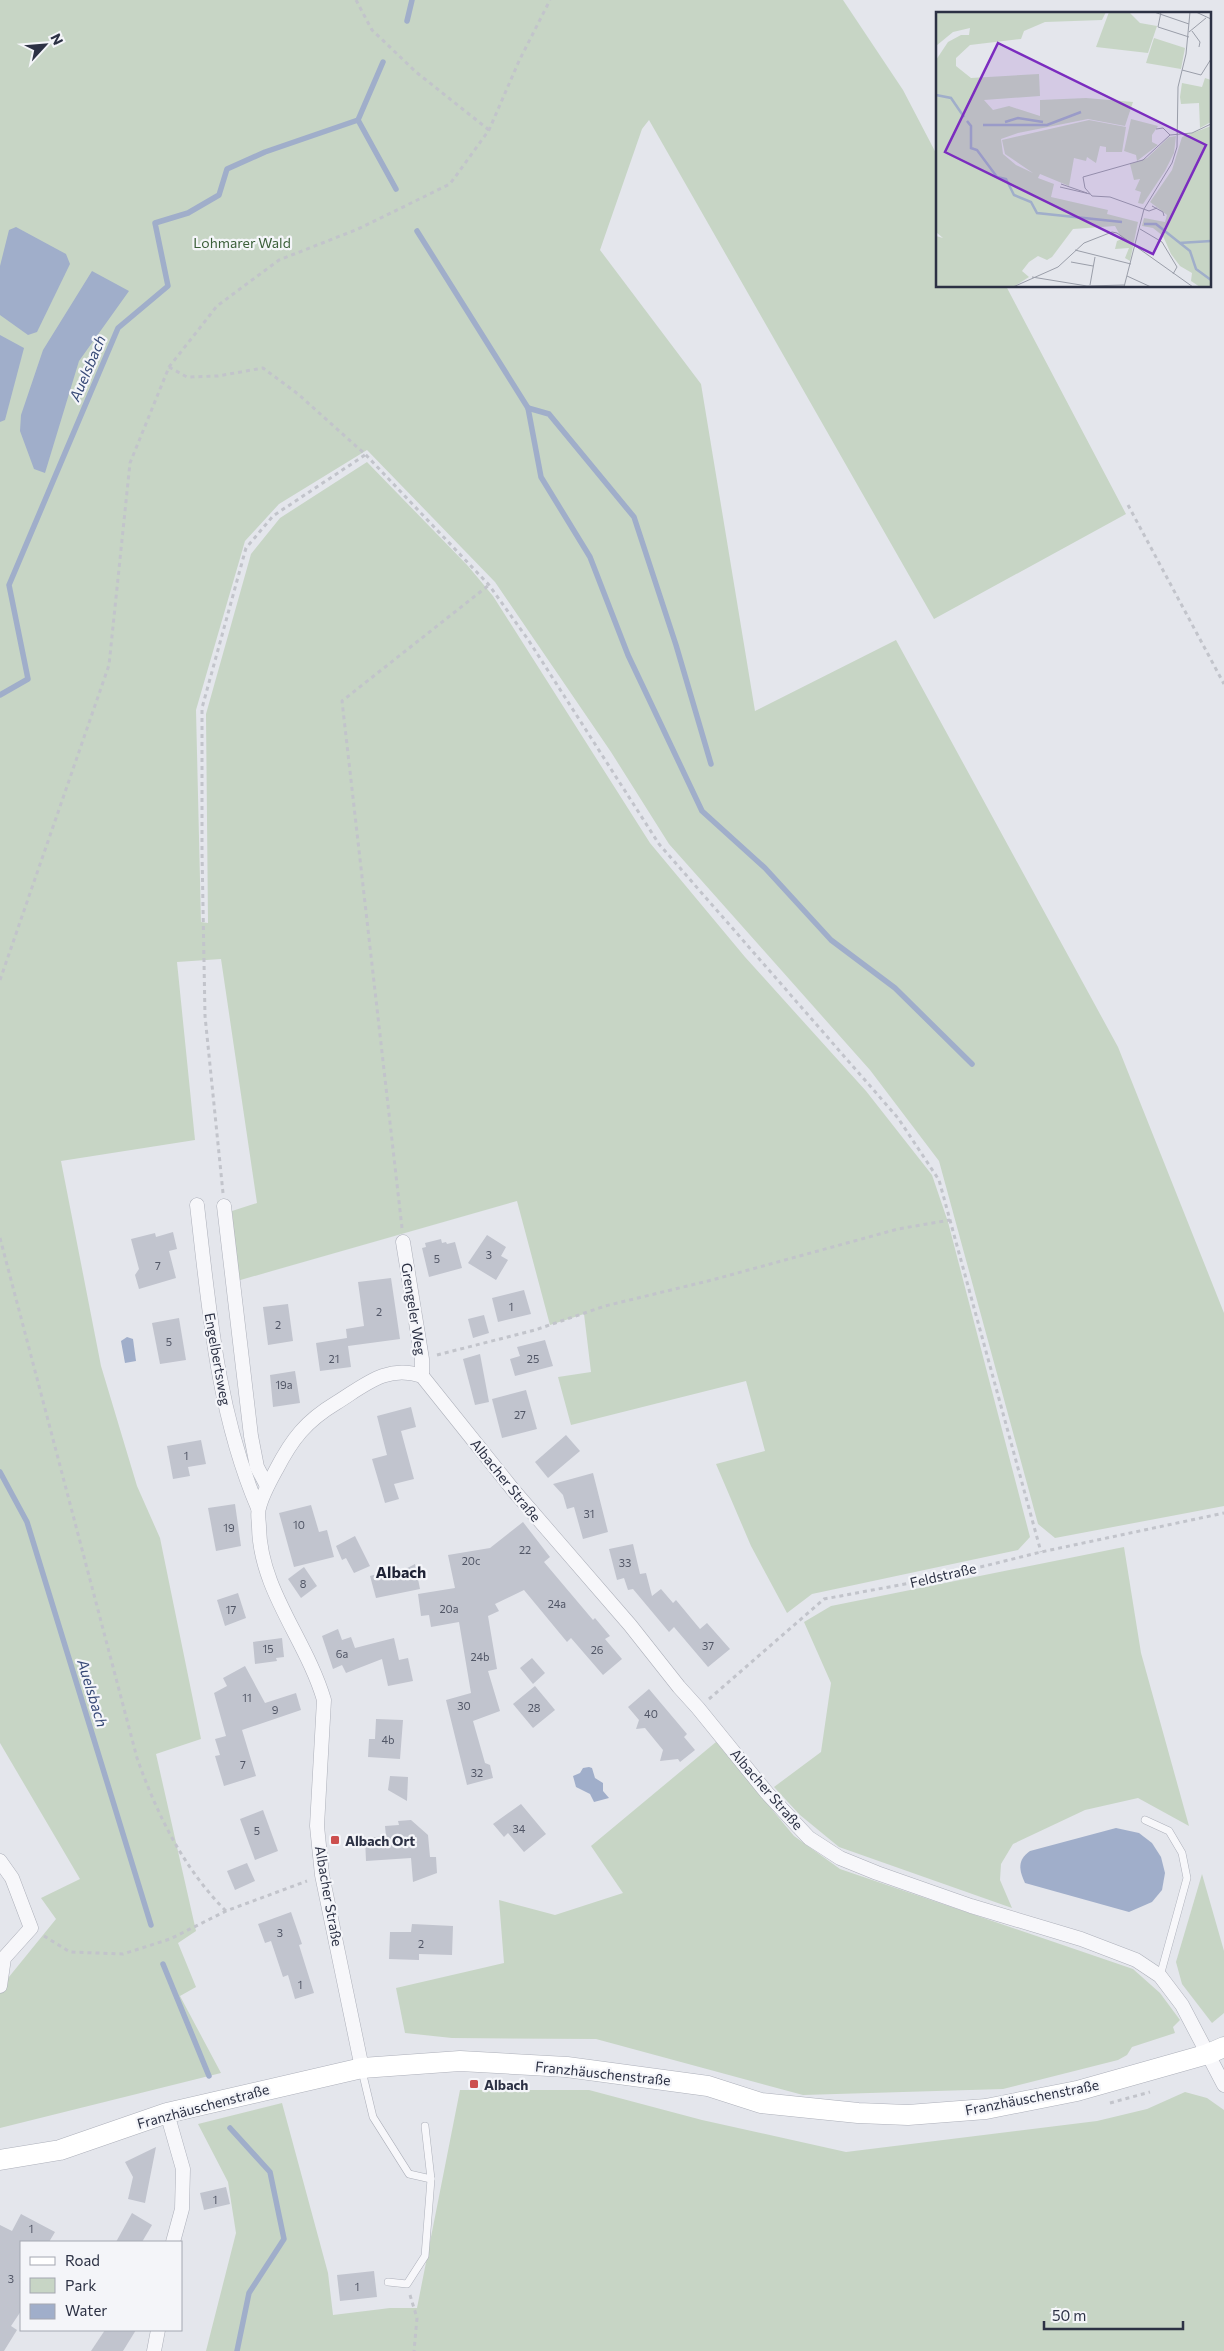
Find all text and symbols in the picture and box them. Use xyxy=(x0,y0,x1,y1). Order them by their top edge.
inset map xyxy=(936,12,1212,288)
north arrow xyxy=(20,20,70,70)
text: N xyxy=(47,31,67,48)
park label: Lohmarer Wald xyxy=(193,234,291,251)
water label: Auelsbach xyxy=(65,332,109,405)
house number: 3 xyxy=(486,1248,492,1261)
house number: 5 xyxy=(434,1252,440,1265)
house number: 7 xyxy=(155,1259,161,1272)
street label: Grengeler Weg xyxy=(398,1262,430,1357)
house number: 1 xyxy=(509,1300,513,1313)
house number: 2 xyxy=(376,1305,382,1318)
street label: Engelbertsweg xyxy=(201,1311,235,1407)
house number: 2 xyxy=(275,1318,281,1331)
house number: 5 xyxy=(166,1335,172,1348)
house number: 21 xyxy=(329,1352,339,1365)
house number: 25 xyxy=(527,1352,539,1365)
house number: 19a xyxy=(275,1378,293,1391)
house number: 27 xyxy=(514,1408,526,1421)
street label: Albacher Straße xyxy=(467,1435,545,1525)
house number: 1 xyxy=(184,1449,188,1462)
house number: 31 xyxy=(584,1507,594,1520)
house number: 10 xyxy=(293,1518,305,1531)
house number: 19 xyxy=(223,1521,235,1534)
house number: 22 xyxy=(519,1543,531,1556)
house number: 20c xyxy=(462,1554,480,1567)
house number: 33 xyxy=(619,1556,631,1569)
street label: Feldstraße xyxy=(908,1559,978,1591)
district label: Albach xyxy=(376,1562,426,1581)
house number: 8 xyxy=(300,1577,307,1590)
house number: 24a xyxy=(548,1597,566,1610)
house number: 20a xyxy=(439,1602,459,1615)
house number: 17 xyxy=(226,1603,236,1616)
house number: 37 xyxy=(702,1639,714,1652)
house number: 15 xyxy=(262,1642,274,1655)
house number: 26 xyxy=(591,1643,604,1656)
house number: 6a xyxy=(336,1647,348,1660)
house number: 24b xyxy=(470,1650,490,1663)
water label: Auelsbach xyxy=(74,1656,112,1729)
house number: 11 xyxy=(242,1691,252,1704)
house number: 30 xyxy=(457,1699,471,1712)
house number: 28 xyxy=(528,1701,541,1714)
house number: 9 xyxy=(272,1703,279,1716)
house number: 40 xyxy=(644,1707,658,1720)
house number: 4b xyxy=(381,1733,395,1746)
street label: Albacher Straße xyxy=(727,1745,807,1833)
house number: 7 xyxy=(240,1758,246,1771)
house number: 32 xyxy=(471,1766,483,1779)
house number: 34 xyxy=(513,1822,526,1835)
house number: 5 xyxy=(254,1824,260,1837)
place label: Albach Ort xyxy=(345,1832,415,1849)
marker: Albach Ort xyxy=(329,1834,341,1846)
street label: Albacher Straße xyxy=(312,1844,346,1948)
house number: 3 xyxy=(277,1926,283,1939)
house number: 2 xyxy=(418,1937,424,1950)
house number: 1 xyxy=(298,1978,302,1991)
street label: Franzhäuschenstraße xyxy=(534,2057,672,2089)
place label: Albach xyxy=(484,2076,528,2093)
street label: Franzhäuschenstraße xyxy=(964,2076,1100,2118)
marker: Albach xyxy=(468,2078,480,2090)
street label: Franzhäuschenstraße xyxy=(135,2080,271,2132)
house number: 1 xyxy=(213,2193,217,2206)
house number: 1 xyxy=(29,2222,33,2235)
legend xyxy=(20,2241,182,2331)
text: Road xyxy=(65,2251,100,2269)
house number: 3 xyxy=(8,2272,14,2285)
text: Park xyxy=(65,2276,96,2294)
house number: 1 xyxy=(355,2280,359,2293)
scale bar xyxy=(1044,2298,1183,2330)
text: Water xyxy=(65,2301,107,2319)
text: 50 m xyxy=(1052,2306,1086,2324)

